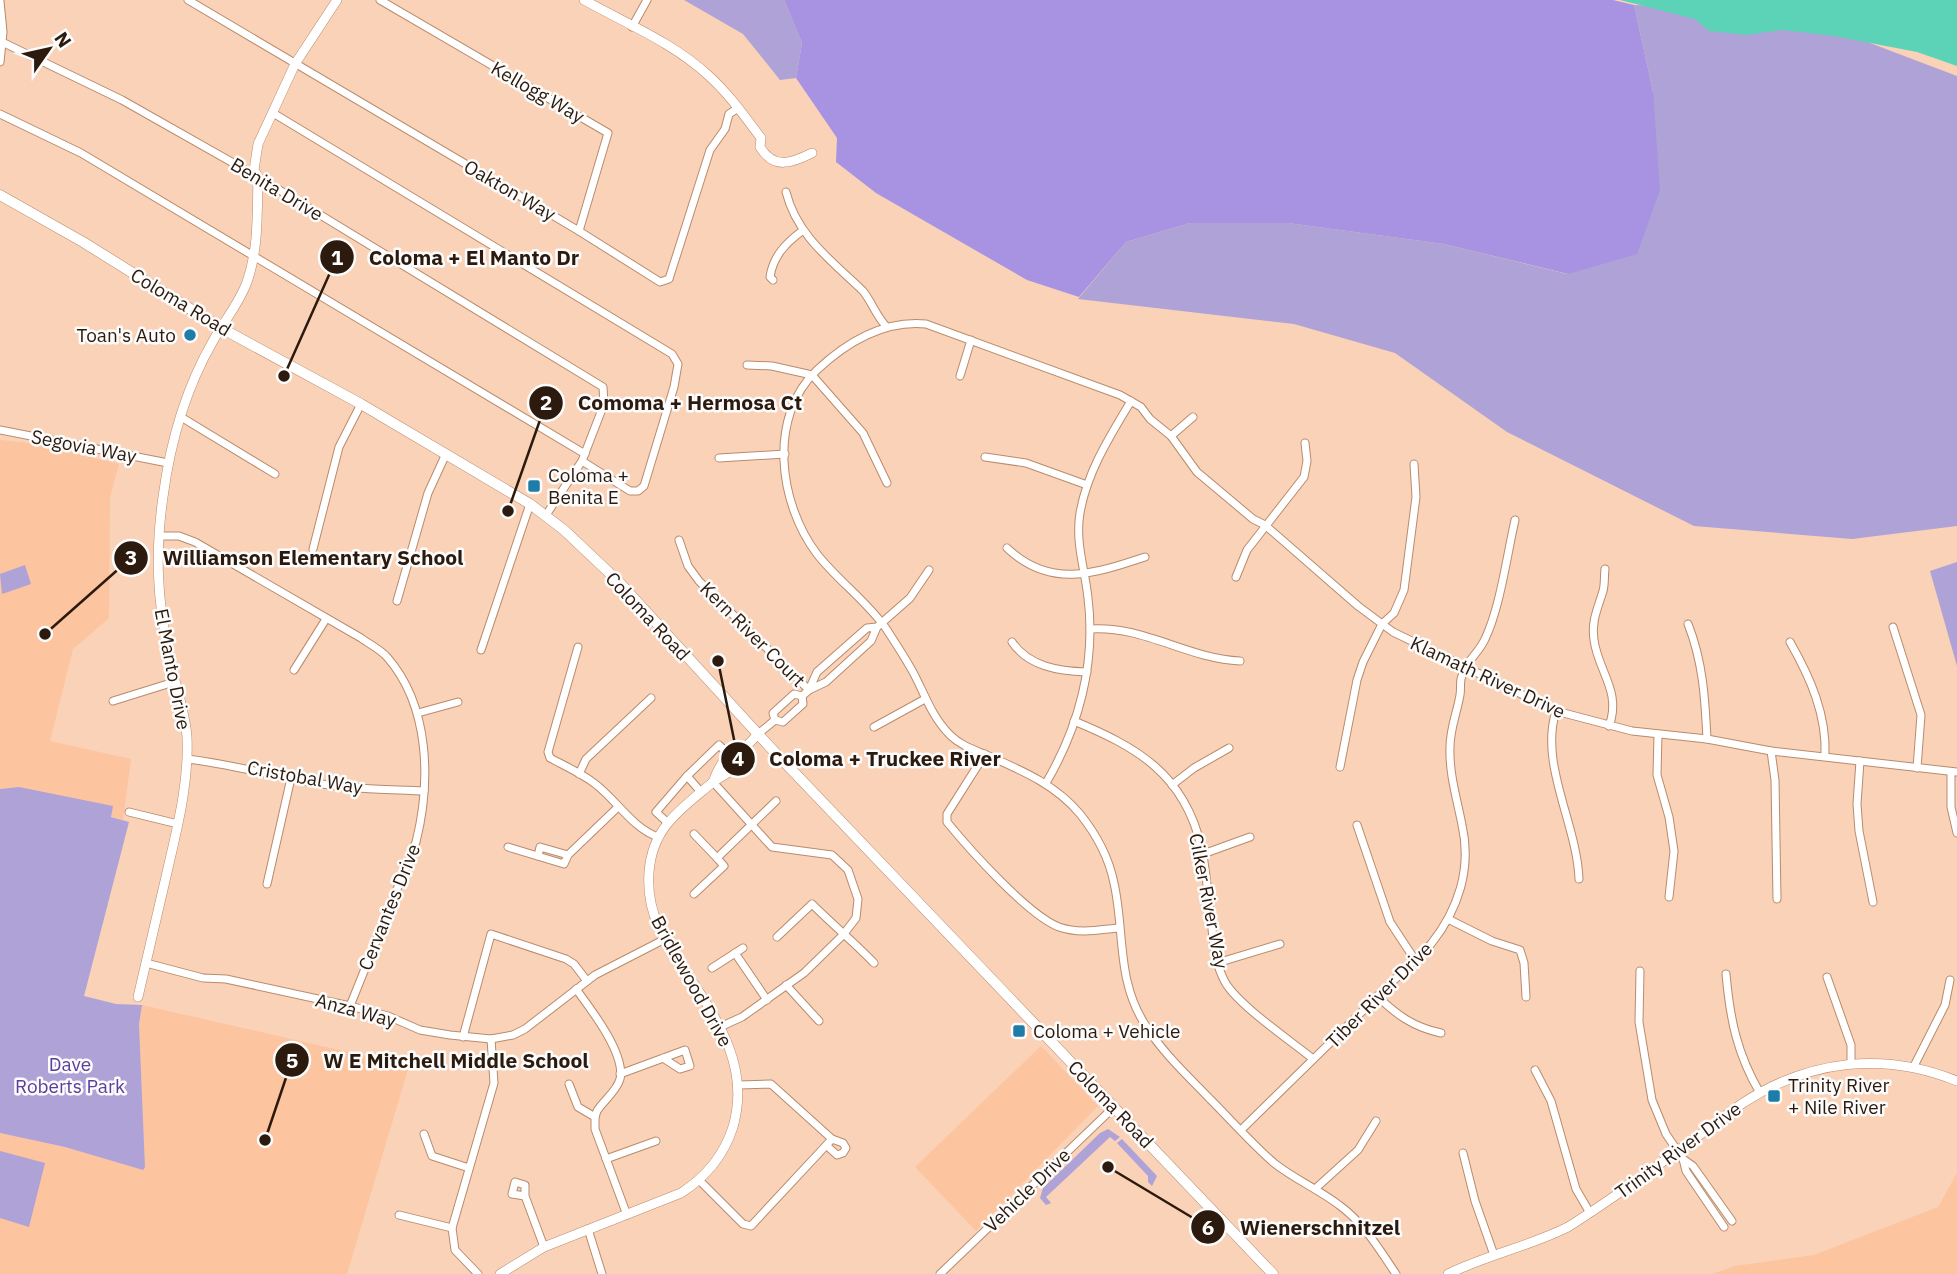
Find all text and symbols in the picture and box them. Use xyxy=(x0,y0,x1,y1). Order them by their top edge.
north arrow xyxy=(14,14,84,84)
text: N xyxy=(49,27,77,52)
street label: Kellogg Way xyxy=(487,56,589,129)
street label: Benita Drive xyxy=(226,152,328,226)
street label: Oakton Way xyxy=(460,154,561,226)
callout: Coloma + El Manto Dr xyxy=(319,236,593,278)
text: 1 xyxy=(331,243,344,271)
text: Coloma + El Manto Dr xyxy=(369,243,580,271)
street label: Coloma Road xyxy=(126,263,236,341)
place label: Toan's Auto xyxy=(77,323,176,347)
marker: Toan's Auto xyxy=(182,327,198,343)
callout: Comoma + Hermosa Ct xyxy=(529,382,817,424)
text: 2 xyxy=(540,388,552,416)
text: Comoma + Hermosa Ct xyxy=(578,388,802,416)
street label: Segovia Way xyxy=(29,424,139,468)
place label: Coloma + Benita E xyxy=(548,463,629,509)
marker: Coloma + Benita E xyxy=(526,478,542,494)
callout: Williamson Elementary School xyxy=(114,537,478,579)
text: 3 xyxy=(125,543,137,571)
text: Williamson Elementary School xyxy=(163,543,463,571)
street label: Coloma Road xyxy=(601,566,695,666)
street label: Kern River Court xyxy=(695,576,811,692)
street label: El Manto Drive xyxy=(149,606,197,732)
street label: Klamath River Drive xyxy=(1407,631,1569,723)
callout: Coloma + Truckee River xyxy=(720,738,1015,780)
text: 4 xyxy=(732,744,744,772)
text: Coloma + Truckee River xyxy=(769,744,1001,772)
street label: Cristobal Way xyxy=(245,755,365,799)
street label: Cilker River Way xyxy=(1184,831,1234,971)
street label: Cervantes Drive xyxy=(353,840,425,974)
street label: Bridlewood Drive xyxy=(646,911,738,1051)
street label: Tiber River Drive xyxy=(1321,937,1437,1053)
street label: Anza Way xyxy=(313,988,400,1032)
place label: Coloma + Vehicle xyxy=(1033,1019,1180,1043)
marker: Coloma + Vehicle xyxy=(1011,1023,1027,1039)
callout: W E Mitchell Middle School xyxy=(274,1039,603,1081)
text: 5 xyxy=(286,1046,298,1074)
text: W E Mitchell Middle School xyxy=(323,1046,589,1074)
park label: Dave Roberts Park xyxy=(15,1052,125,1098)
street label: Coloma Road xyxy=(1063,1055,1159,1153)
place label: Trinity River + Nile River xyxy=(1788,1073,1889,1119)
marker: Trinity River + Nile River xyxy=(1766,1088,1782,1104)
street label: Trinity River Drive xyxy=(1610,1096,1746,1204)
street label: Vehicle Drive xyxy=(979,1143,1075,1237)
callout: Wienerschnitzel xyxy=(1191,1206,1414,1248)
text: 6 xyxy=(1202,1213,1214,1241)
text: Wienerschnitzel xyxy=(1240,1213,1400,1241)

